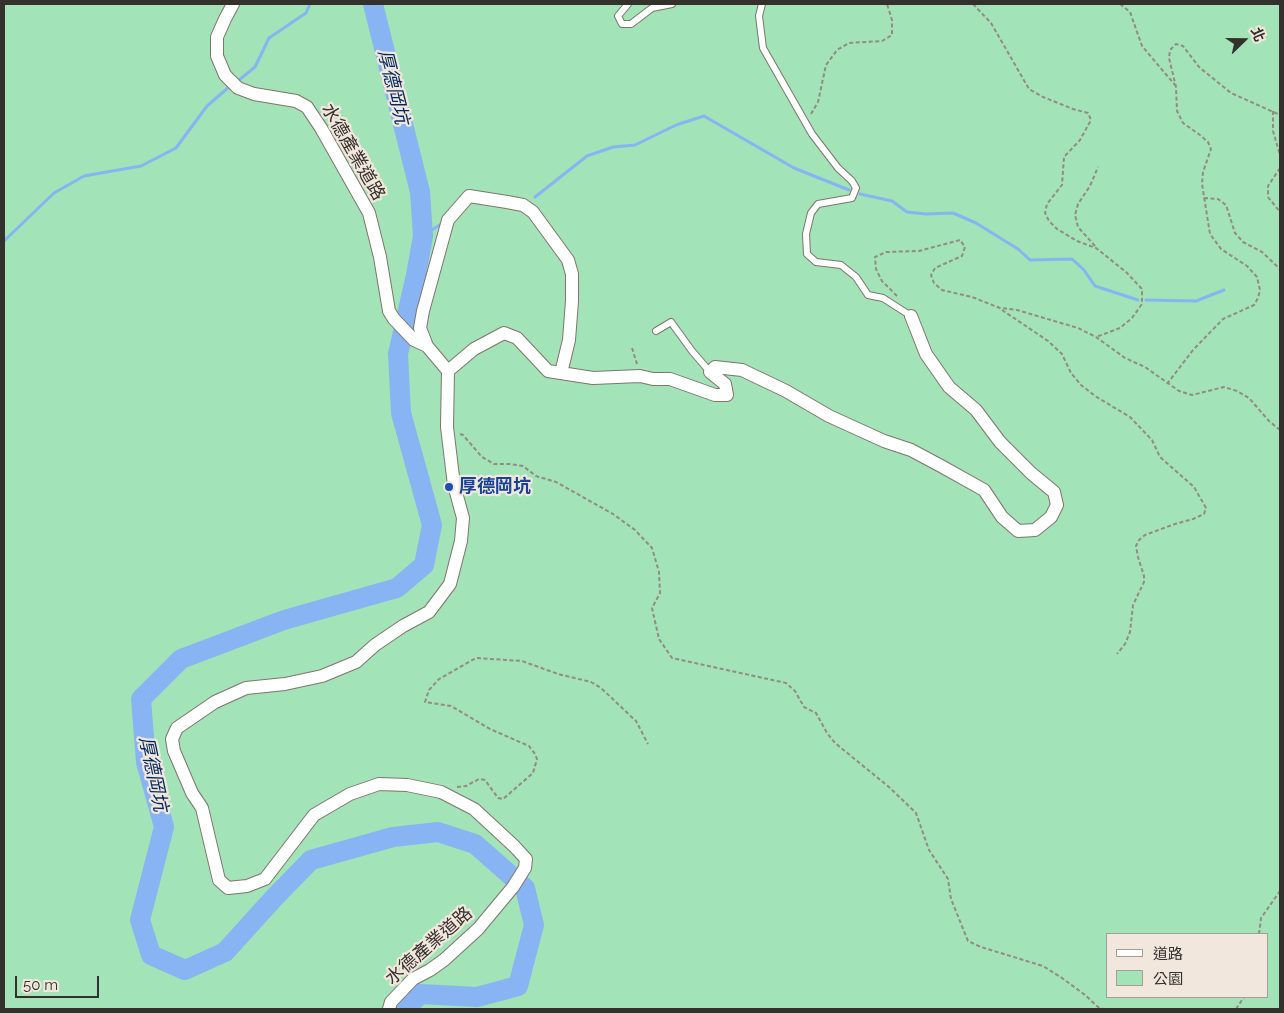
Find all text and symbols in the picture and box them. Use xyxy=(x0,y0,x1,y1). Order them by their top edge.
north arrow xyxy=(1219,15,1269,65)
text: 北 xyxy=(1248,25,1268,44)
water label: 厚德岡坑 xyxy=(373,47,413,127)
street label: 水德產業道路 xyxy=(317,100,389,204)
place label: 厚德岡坑 xyxy=(459,476,531,498)
marker: 厚德岡坑 xyxy=(443,481,455,493)
water label: 厚德岡坑 xyxy=(134,734,172,814)
street label: 水德產業道路 xyxy=(381,902,477,990)
legend xyxy=(1106,933,1269,998)
text: 道路 xyxy=(1153,945,1183,963)
scale bar xyxy=(18,966,101,998)
text: 公園 xyxy=(1153,970,1183,988)
text: 50 m xyxy=(23,976,58,994)

